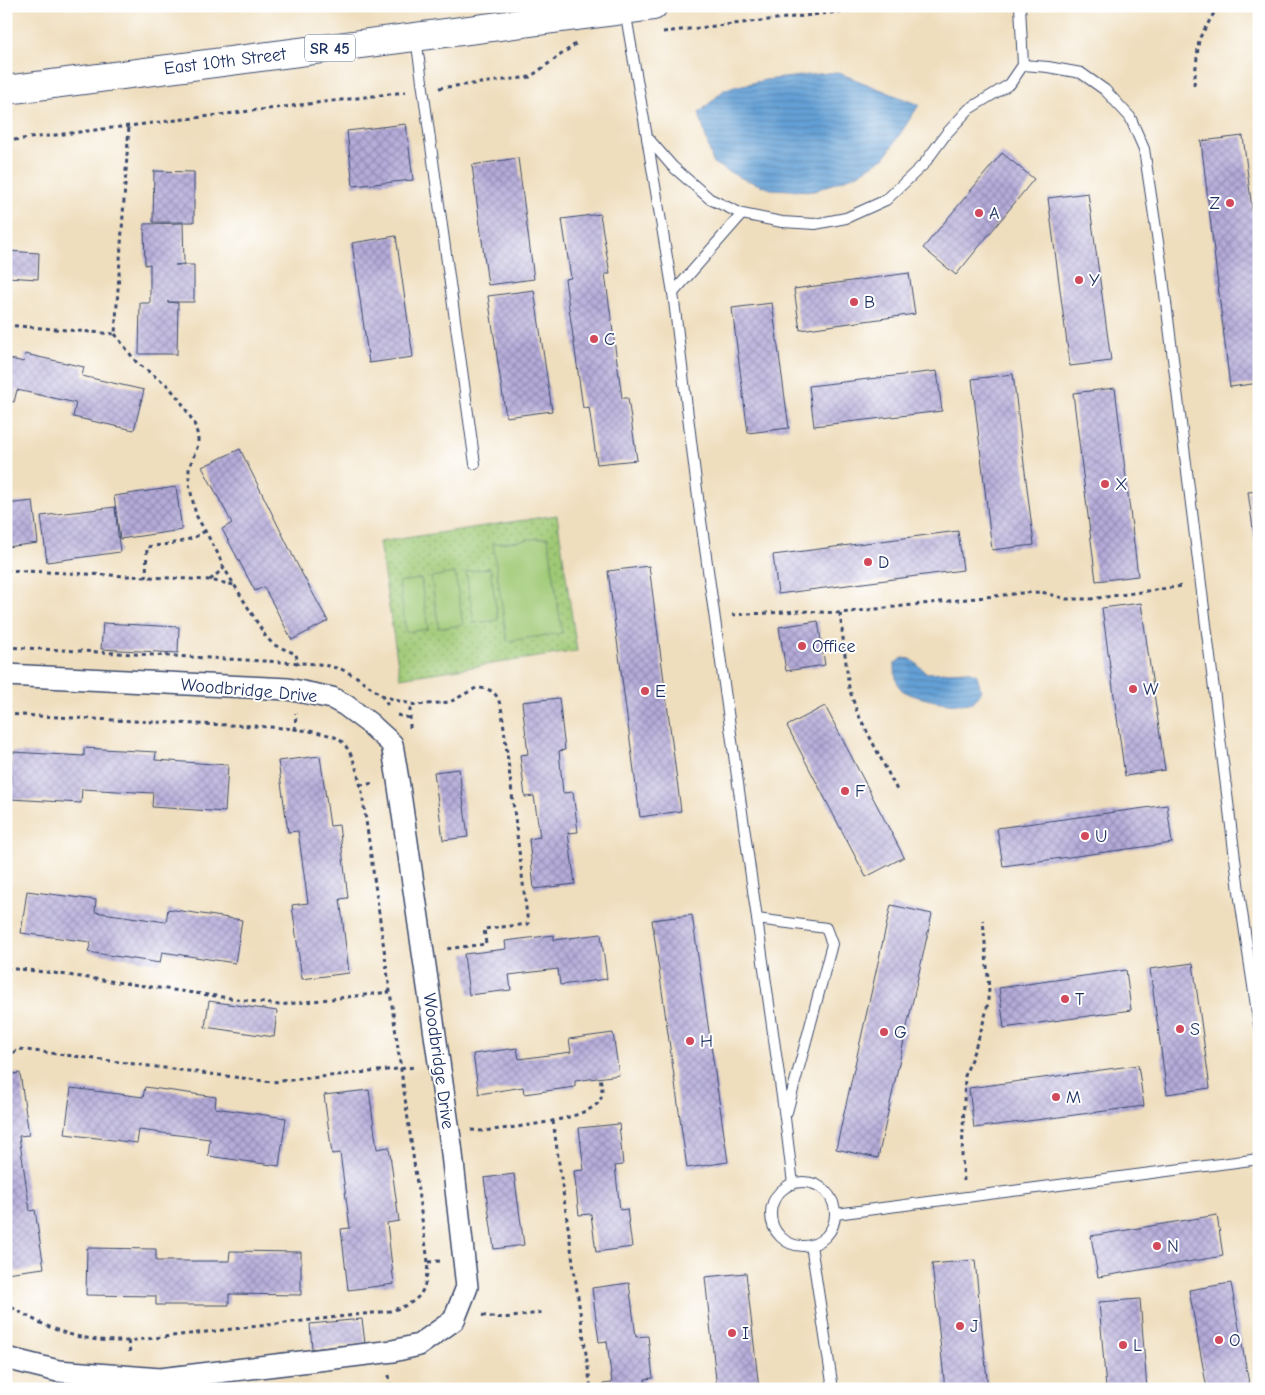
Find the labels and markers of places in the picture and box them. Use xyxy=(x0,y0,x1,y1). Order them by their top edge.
place label: Z xyxy=(1210,193,1221,214)
marker: Z xyxy=(1224,197,1236,209)
place label: A xyxy=(989,203,999,224)
marker: A xyxy=(973,207,985,219)
place label: Y xyxy=(1089,270,1100,291)
marker: Y xyxy=(1073,274,1085,286)
place label: B xyxy=(864,292,875,313)
marker: B xyxy=(848,296,860,308)
place label: C xyxy=(604,329,615,350)
marker: C xyxy=(588,333,600,345)
place label: X xyxy=(1115,474,1127,495)
marker: X xyxy=(1099,478,1111,490)
place label: D xyxy=(878,552,889,573)
marker: D xyxy=(862,556,874,568)
place label: Office xyxy=(812,636,855,657)
marker: Office xyxy=(796,640,808,652)
place label: W xyxy=(1143,679,1159,700)
place label: E xyxy=(655,681,666,702)
marker: W xyxy=(1127,683,1139,695)
marker: E xyxy=(639,685,651,697)
place label: F xyxy=(855,781,866,802)
marker: F xyxy=(839,785,851,797)
place label: U xyxy=(1095,826,1107,847)
marker: U xyxy=(1079,830,1091,842)
place label: T xyxy=(1075,989,1085,1010)
marker: T xyxy=(1059,993,1071,1005)
place label: S xyxy=(1190,1019,1200,1040)
place label: G xyxy=(894,1022,907,1043)
marker: S xyxy=(1174,1023,1186,1035)
marker: G xyxy=(878,1026,890,1038)
place label: H xyxy=(700,1031,713,1052)
marker: H xyxy=(684,1035,696,1047)
place label: M xyxy=(1066,1087,1081,1108)
marker: M xyxy=(1050,1091,1062,1103)
place label: N xyxy=(1167,1236,1179,1257)
marker: N xyxy=(1151,1240,1163,1252)
place label: J xyxy=(970,1316,978,1337)
marker: J xyxy=(954,1320,966,1332)
place label: I xyxy=(742,1323,749,1344)
marker: I xyxy=(726,1327,738,1339)
place label: O xyxy=(1229,1330,1241,1351)
marker: O xyxy=(1213,1334,1225,1346)
place label: L xyxy=(1133,1335,1142,1356)
marker: L xyxy=(1117,1339,1129,1351)

